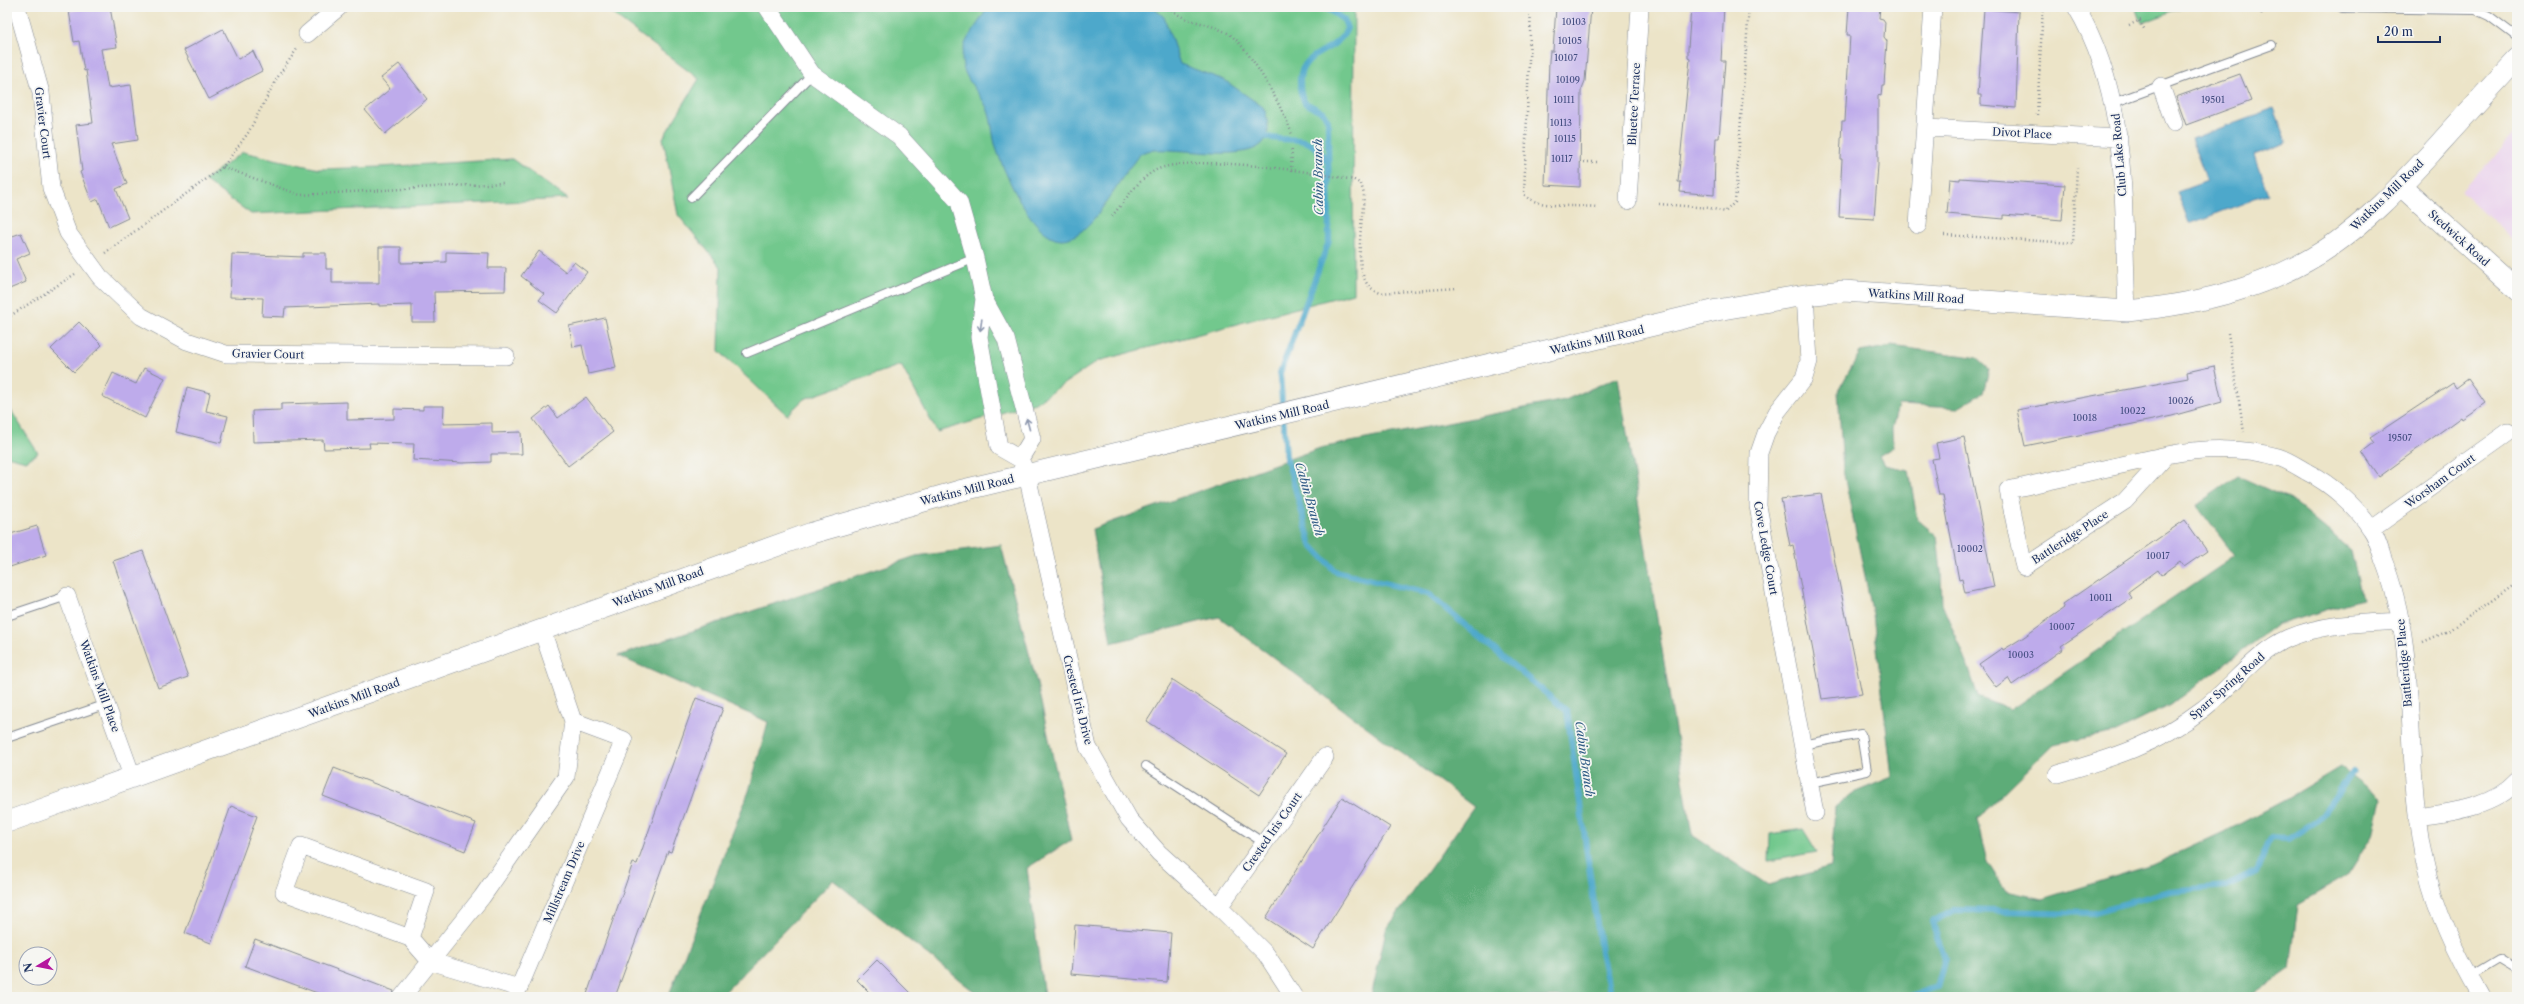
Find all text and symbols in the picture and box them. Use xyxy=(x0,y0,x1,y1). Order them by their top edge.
house number: 10103 xyxy=(1562,16,1586,27)
scale bar xyxy=(2378,18,2440,44)
text: 20 m xyxy=(2384,24,2413,39)
house number: 10105 xyxy=(1558,35,1582,46)
house number: 10107 xyxy=(1554,52,1578,63)
street label: Bluetee Terrace xyxy=(1625,62,1643,146)
house number: 10109 xyxy=(1556,74,1580,85)
street label: Gravier Court xyxy=(32,86,54,160)
house number: 10111 xyxy=(1554,94,1575,105)
house number: 19501 xyxy=(2201,94,2225,105)
street label: Club Lake Road xyxy=(2108,113,2130,197)
house number: 10113 xyxy=(1550,117,1572,128)
street label: Divot Place xyxy=(1992,124,2052,142)
house number: 10115 xyxy=(1554,133,1576,144)
water label: Cabin Branch xyxy=(1310,138,1326,215)
house number: 10117 xyxy=(1551,153,1573,164)
street label: Watkins Mill Road xyxy=(2347,156,2427,234)
street label: Stedwick Road xyxy=(2425,207,2493,269)
street label: Watkins Mill Road xyxy=(1867,286,1965,306)
one-way arrow xyxy=(977,318,985,331)
street label: Watkins Mill Road xyxy=(1548,322,1646,358)
street label: Gravier Court xyxy=(232,346,304,362)
house number: 10026 xyxy=(2168,395,2194,406)
street label: Watkins Mill Road xyxy=(1233,397,1331,433)
house number: 10022 xyxy=(2120,405,2146,416)
house number: 10018 xyxy=(2073,412,2097,423)
one-way arrow xyxy=(1024,417,1032,430)
house number: 19507 xyxy=(2388,432,2413,443)
street label: Worsham Court xyxy=(2401,451,2478,512)
water label: Cabin Branch xyxy=(1292,460,1328,538)
street label: Watkins Mill Road xyxy=(918,471,1016,509)
street label: Cove Ledge Court xyxy=(1751,500,1781,596)
street label: Battleridge Place xyxy=(2029,507,2111,567)
house number: 10002 xyxy=(1957,543,1983,554)
house number: 10017 xyxy=(2146,550,2170,561)
street label: Watkins Mill Road xyxy=(609,564,706,610)
house number: 10011 xyxy=(2090,592,2113,603)
street label: Battleridge Place xyxy=(2393,618,2415,708)
house number: 10007 xyxy=(2049,621,2075,632)
street label: Watkins Mill Place xyxy=(76,637,123,734)
house number: 10003 xyxy=(2008,649,2034,660)
street label: Sparr Spring Road xyxy=(2186,649,2268,723)
street label: Crested Iris Drive xyxy=(1060,654,1096,746)
street label: Watkins Mill Road xyxy=(305,675,402,721)
water label: Cabin Branch xyxy=(1572,720,1598,798)
street label: Crested Iris Court xyxy=(1239,789,1305,874)
street label: Millstream Drive xyxy=(540,839,588,925)
north arrow xyxy=(18,946,58,986)
text: N xyxy=(20,961,36,974)

